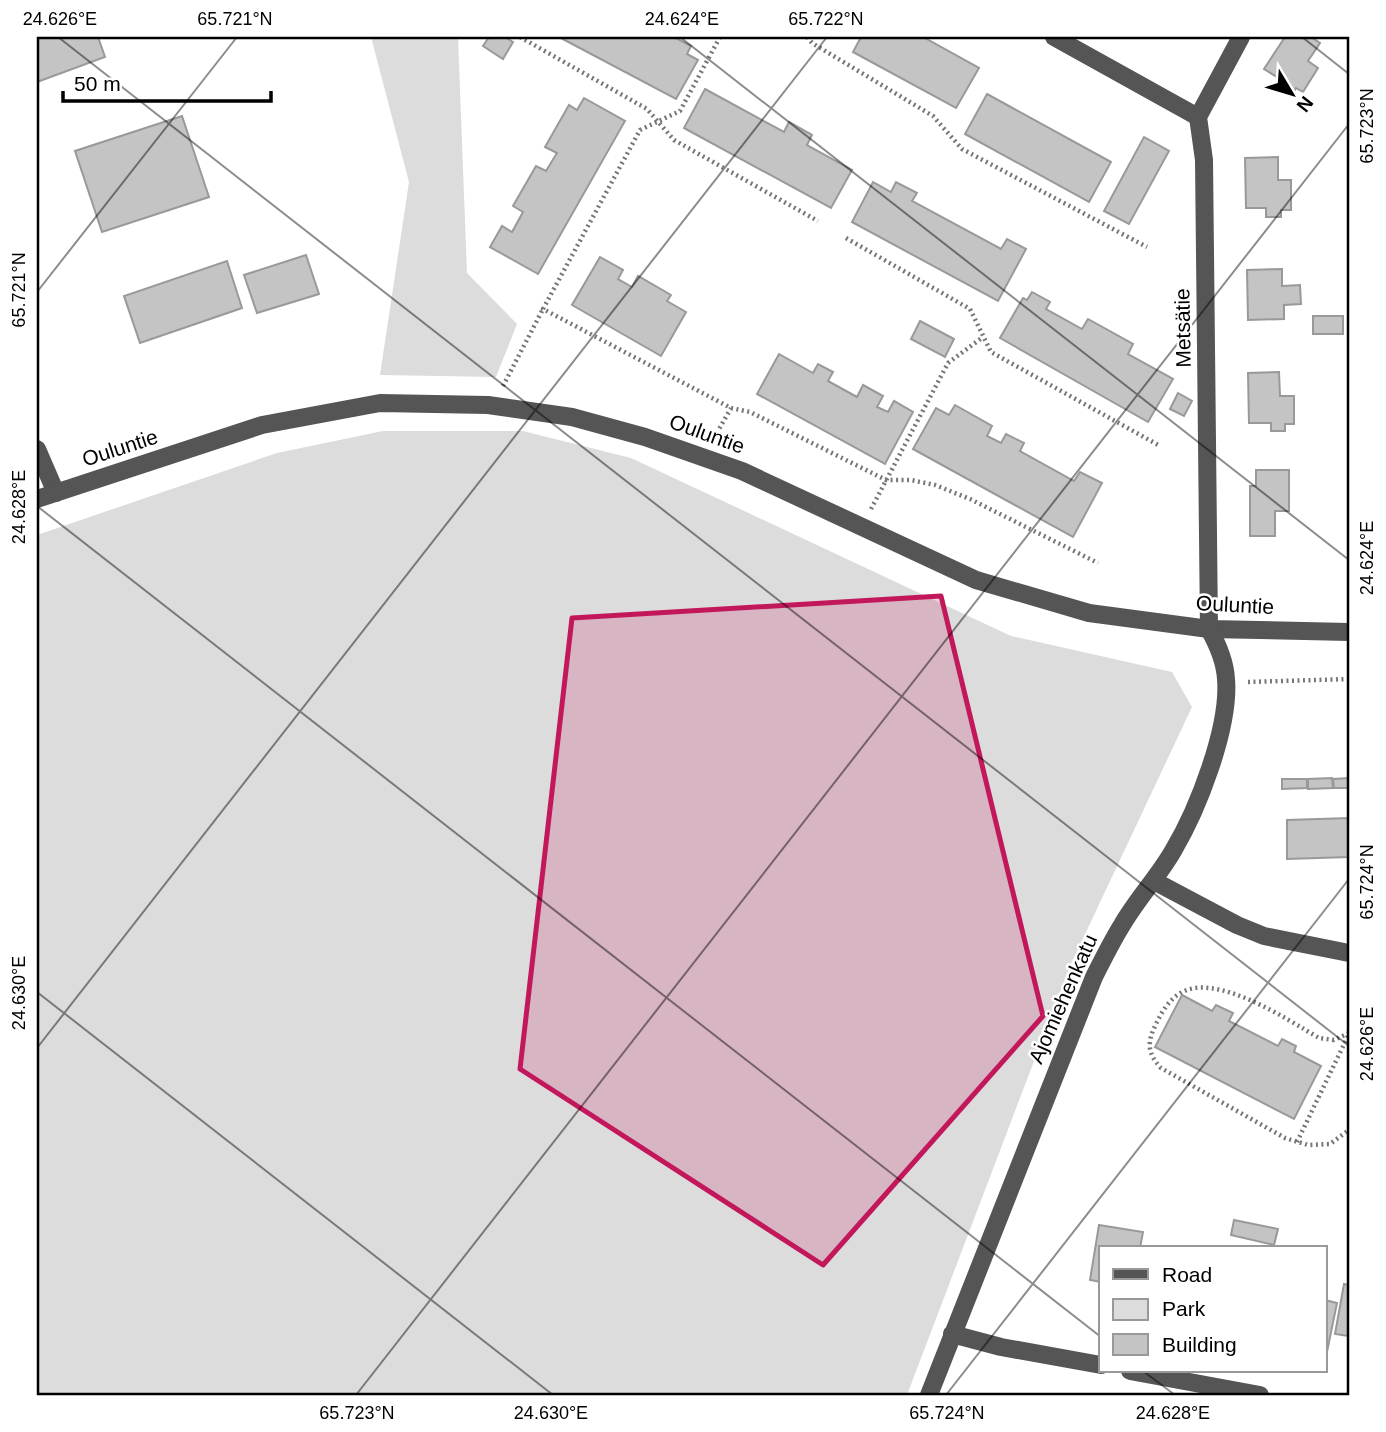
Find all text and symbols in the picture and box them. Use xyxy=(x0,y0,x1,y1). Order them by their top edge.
text: 24.626°E xyxy=(23,9,97,29)
text: 65.721°N xyxy=(197,9,273,29)
text: 24.624°E xyxy=(645,9,719,29)
text: 65.722°N xyxy=(788,9,864,29)
scale bar xyxy=(63,60,271,104)
north arrow xyxy=(1256,60,1326,130)
text: 50 m xyxy=(74,72,121,95)
text: 65.723°N xyxy=(1357,88,1377,164)
text: N xyxy=(1293,92,1318,116)
text: 65.721°N xyxy=(9,252,29,328)
street label: Metsätie xyxy=(1170,288,1195,368)
street label: Ouluntie xyxy=(666,409,748,458)
street label: Ouluntie xyxy=(79,425,161,471)
text: 24.628°E xyxy=(9,470,29,544)
text: 24.624°E xyxy=(1357,521,1377,595)
street label: Ouluntie xyxy=(1195,591,1275,618)
text: 65.724°N xyxy=(1357,844,1377,920)
street label: Ajomiehenkatu xyxy=(1024,931,1101,1067)
text: 24.630°E xyxy=(9,956,29,1030)
text: 24.626°E xyxy=(1357,1007,1377,1081)
legend xyxy=(1099,1246,1326,1372)
text: Road xyxy=(1162,1263,1212,1286)
text: Park xyxy=(1162,1297,1206,1320)
text: Building xyxy=(1162,1333,1237,1356)
text: 65.723°N xyxy=(319,1403,395,1423)
text: 24.630°E xyxy=(514,1403,588,1423)
text: 65.724°N xyxy=(909,1403,985,1423)
text: 24.628°E xyxy=(1136,1403,1210,1423)

